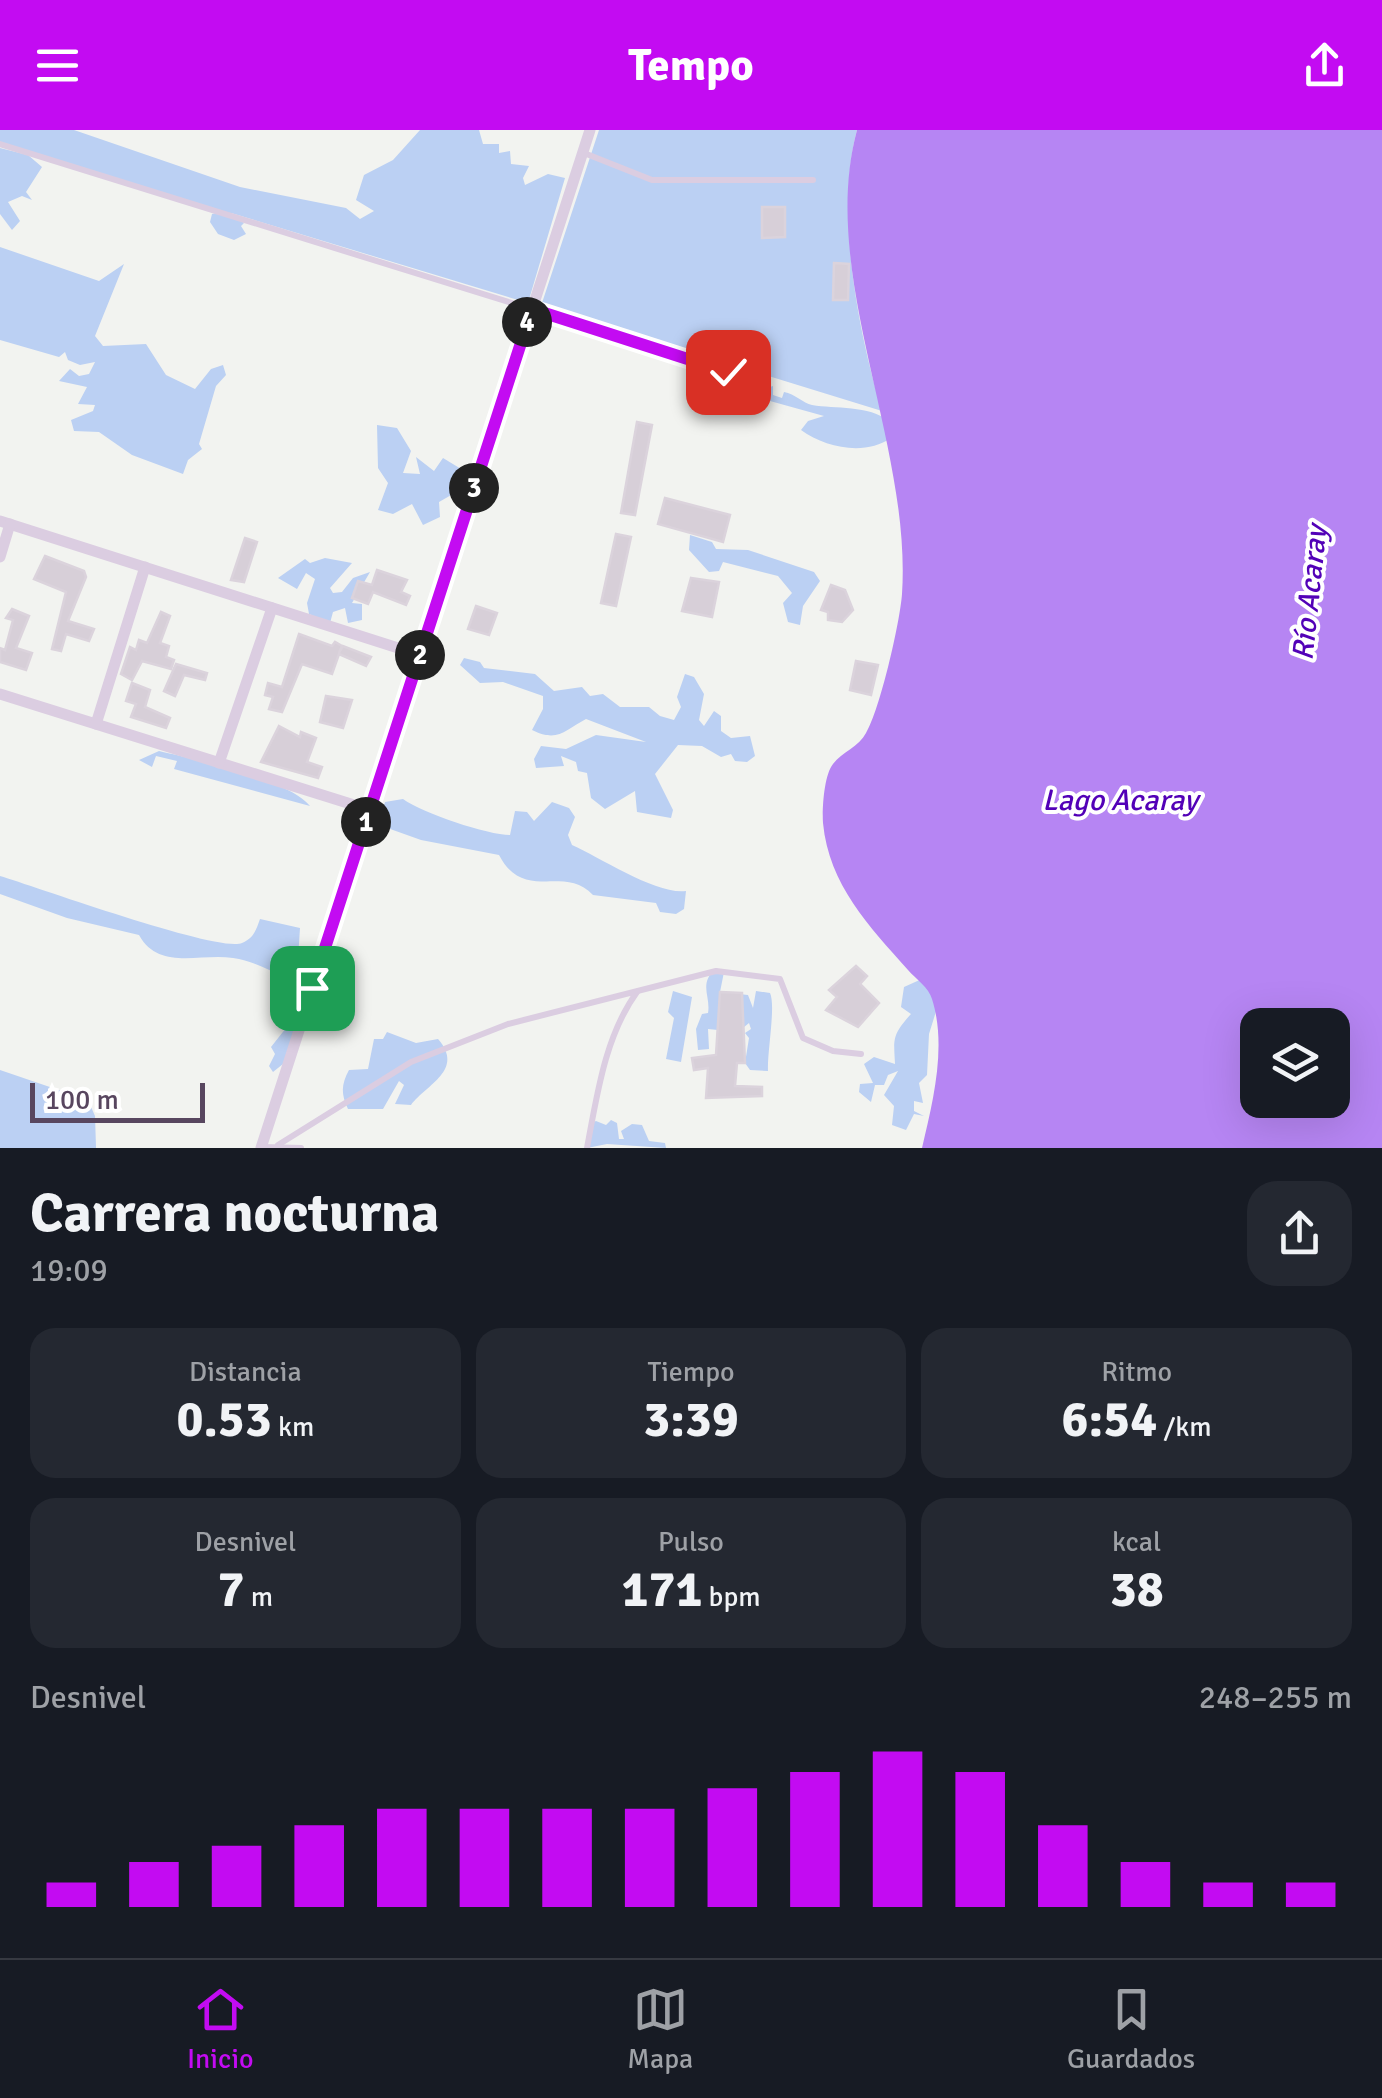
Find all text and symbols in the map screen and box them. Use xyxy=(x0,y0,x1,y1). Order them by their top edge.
icon: menu xyxy=(30,38,85,93)
text: Tempo xyxy=(628,38,754,93)
icon: share xyxy=(1297,38,1352,93)
pin: 4 xyxy=(502,297,552,347)
text: 4 xyxy=(519,305,535,339)
pin xyxy=(686,330,771,415)
icon: check xyxy=(701,345,756,400)
pin: 3 xyxy=(449,463,499,513)
text: 3 xyxy=(466,471,482,505)
water label: Río Acaray xyxy=(1285,520,1336,662)
pin: 2 xyxy=(395,630,445,680)
text: 2 xyxy=(412,638,428,672)
water label: Lago Acaray xyxy=(1042,782,1202,819)
pin: 1 xyxy=(341,797,391,847)
text: 1 xyxy=(358,805,374,839)
pin xyxy=(270,946,355,1031)
icon: arrive xyxy=(285,961,340,1016)
map controls xyxy=(1240,1008,1350,1118)
button: layers xyxy=(1240,1008,1350,1118)
scale bar xyxy=(30,1078,205,1123)
text: 100 m xyxy=(45,1083,119,1117)
text: Carrera nocturna xyxy=(30,1179,439,1247)
button: share xyxy=(1247,1181,1352,1286)
text: 19:09 xyxy=(30,1251,108,1290)
text: Distancia xyxy=(189,1355,302,1389)
text: Tiempo xyxy=(647,1355,735,1389)
text: Ritmo xyxy=(1101,1355,1172,1389)
text: 0.53 xyxy=(176,1389,272,1451)
text: 3:39 xyxy=(643,1389,739,1451)
text: 6:54 xyxy=(1062,1389,1157,1451)
text: km xyxy=(272,1410,314,1444)
text: /km xyxy=(1157,1410,1212,1444)
text: Desnivel xyxy=(195,1525,296,1559)
text: Pulso xyxy=(658,1525,724,1559)
text: kcal xyxy=(1112,1525,1161,1559)
text: 7 xyxy=(218,1559,245,1621)
text: 171 xyxy=(621,1559,702,1621)
text: 38 xyxy=(1110,1559,1164,1621)
text: m xyxy=(245,1580,273,1614)
text: bpm xyxy=(702,1580,761,1614)
text: Desnivel xyxy=(30,1678,146,1717)
text: 248–255 m xyxy=(1199,1678,1352,1717)
tab: Inicio xyxy=(187,1982,254,2076)
tab: Mapa xyxy=(627,1982,693,2076)
tab: Guardados xyxy=(1067,1982,1195,2076)

